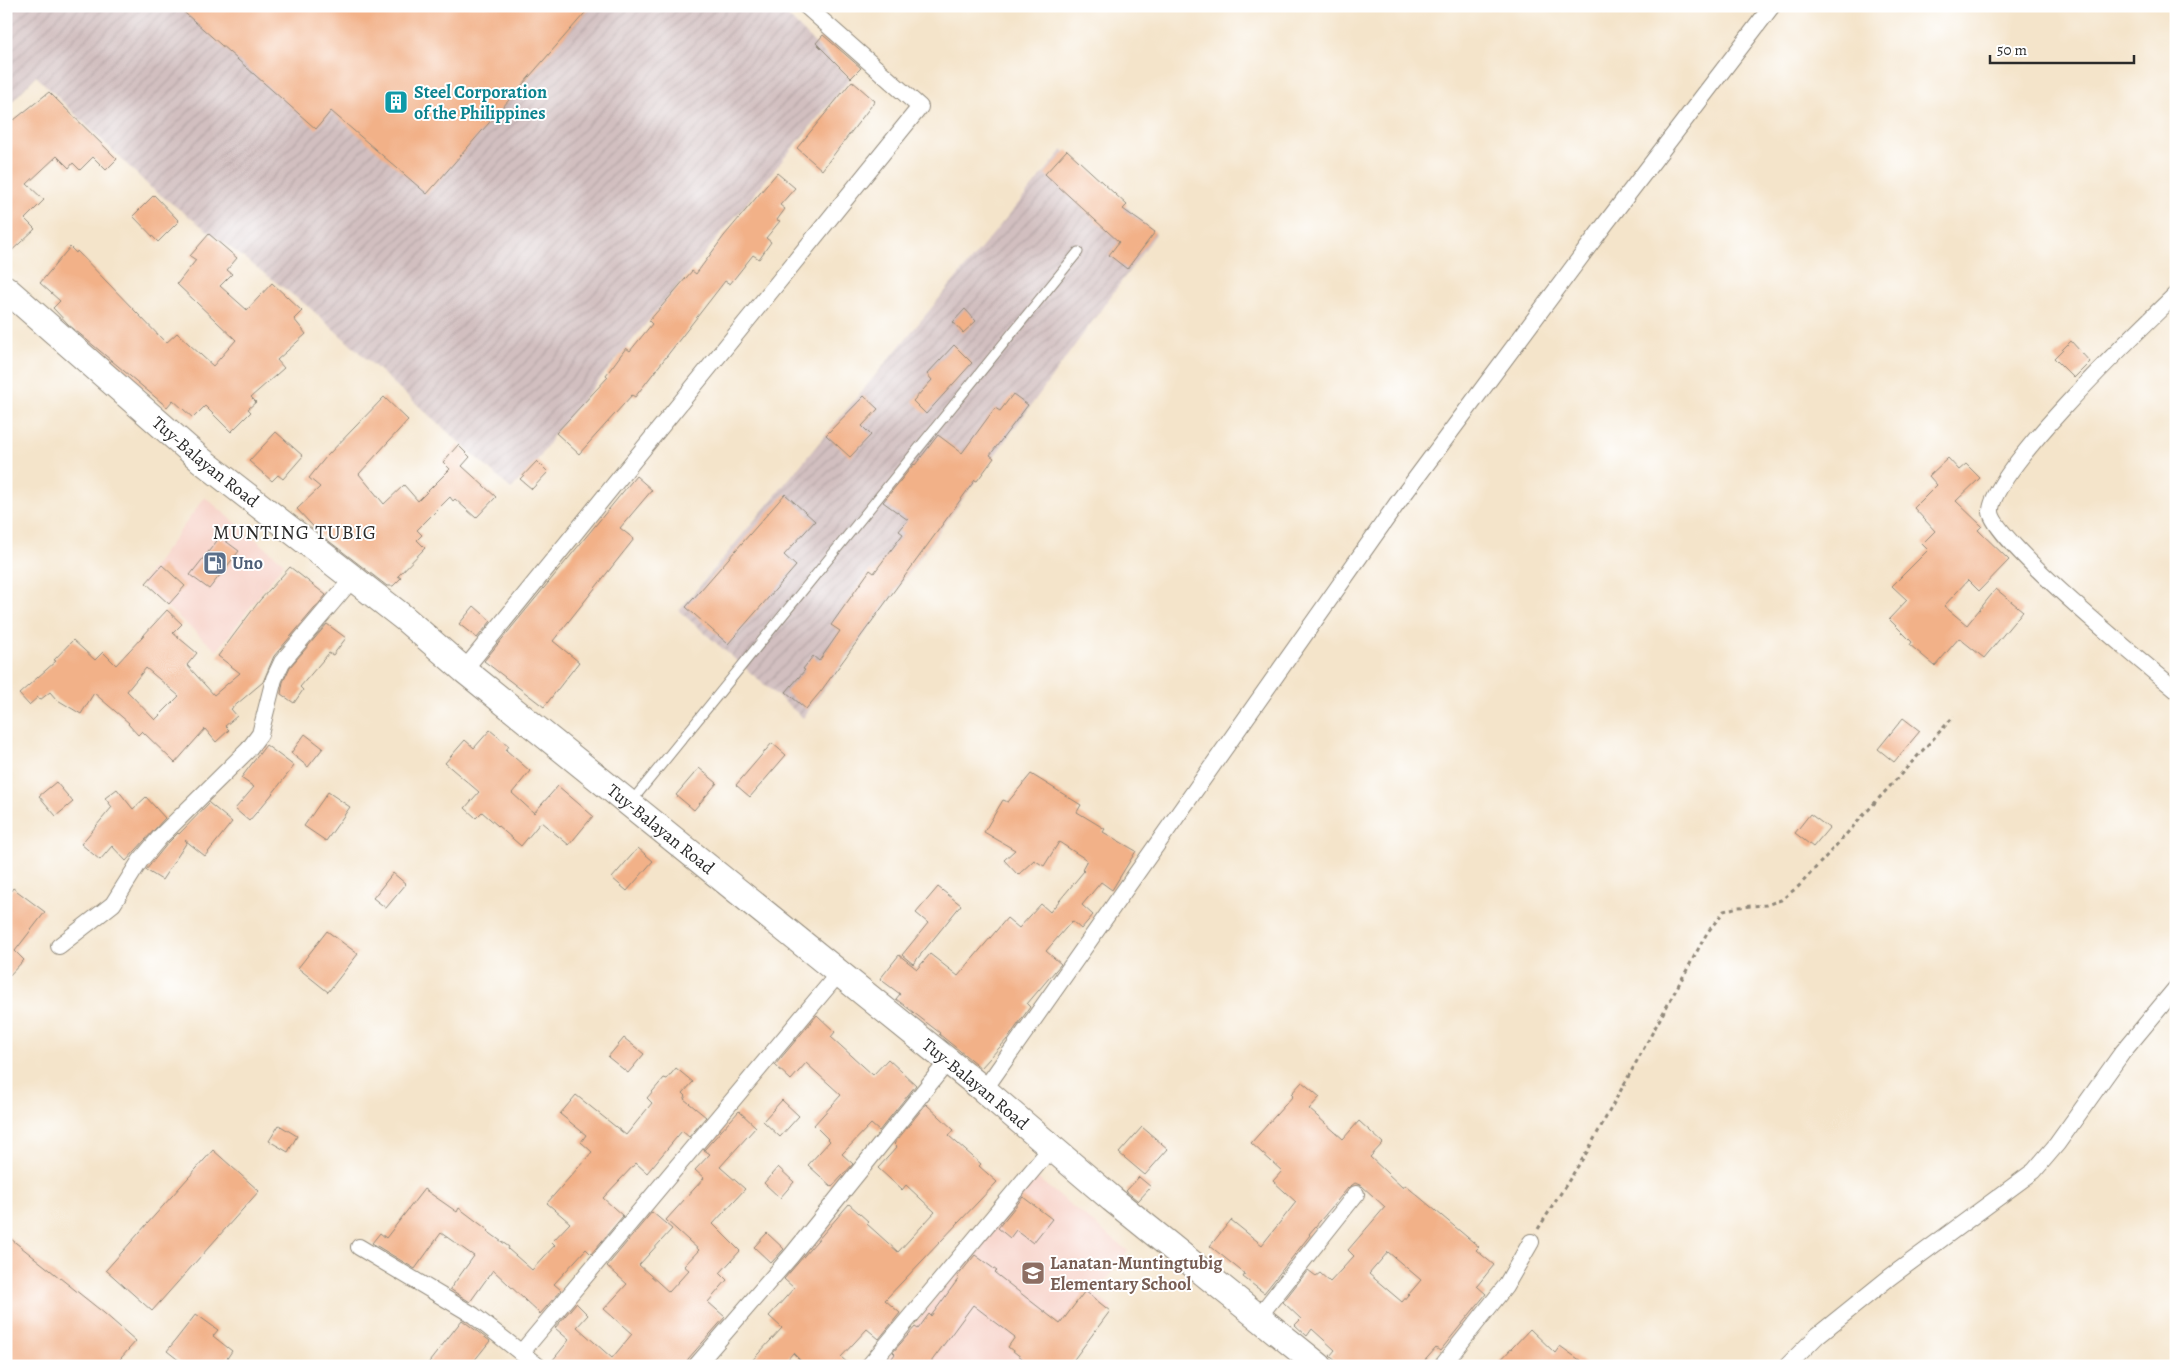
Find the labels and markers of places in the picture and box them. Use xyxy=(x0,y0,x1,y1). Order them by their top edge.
place label: Steel Corporation of the Philippines xyxy=(414,80,547,125)
building icon: Steel Corporation of the Philippines xyxy=(383,89,409,115)
fuel station icon: Uno xyxy=(202,550,228,576)
place label: Uno xyxy=(232,551,263,575)
place label: Lanatan-Muntingtubig Elementary School xyxy=(1050,1251,1223,1296)
school or university icon: Lanatan-Muntingtubig Elementary School xyxy=(1020,1260,1046,1286)

